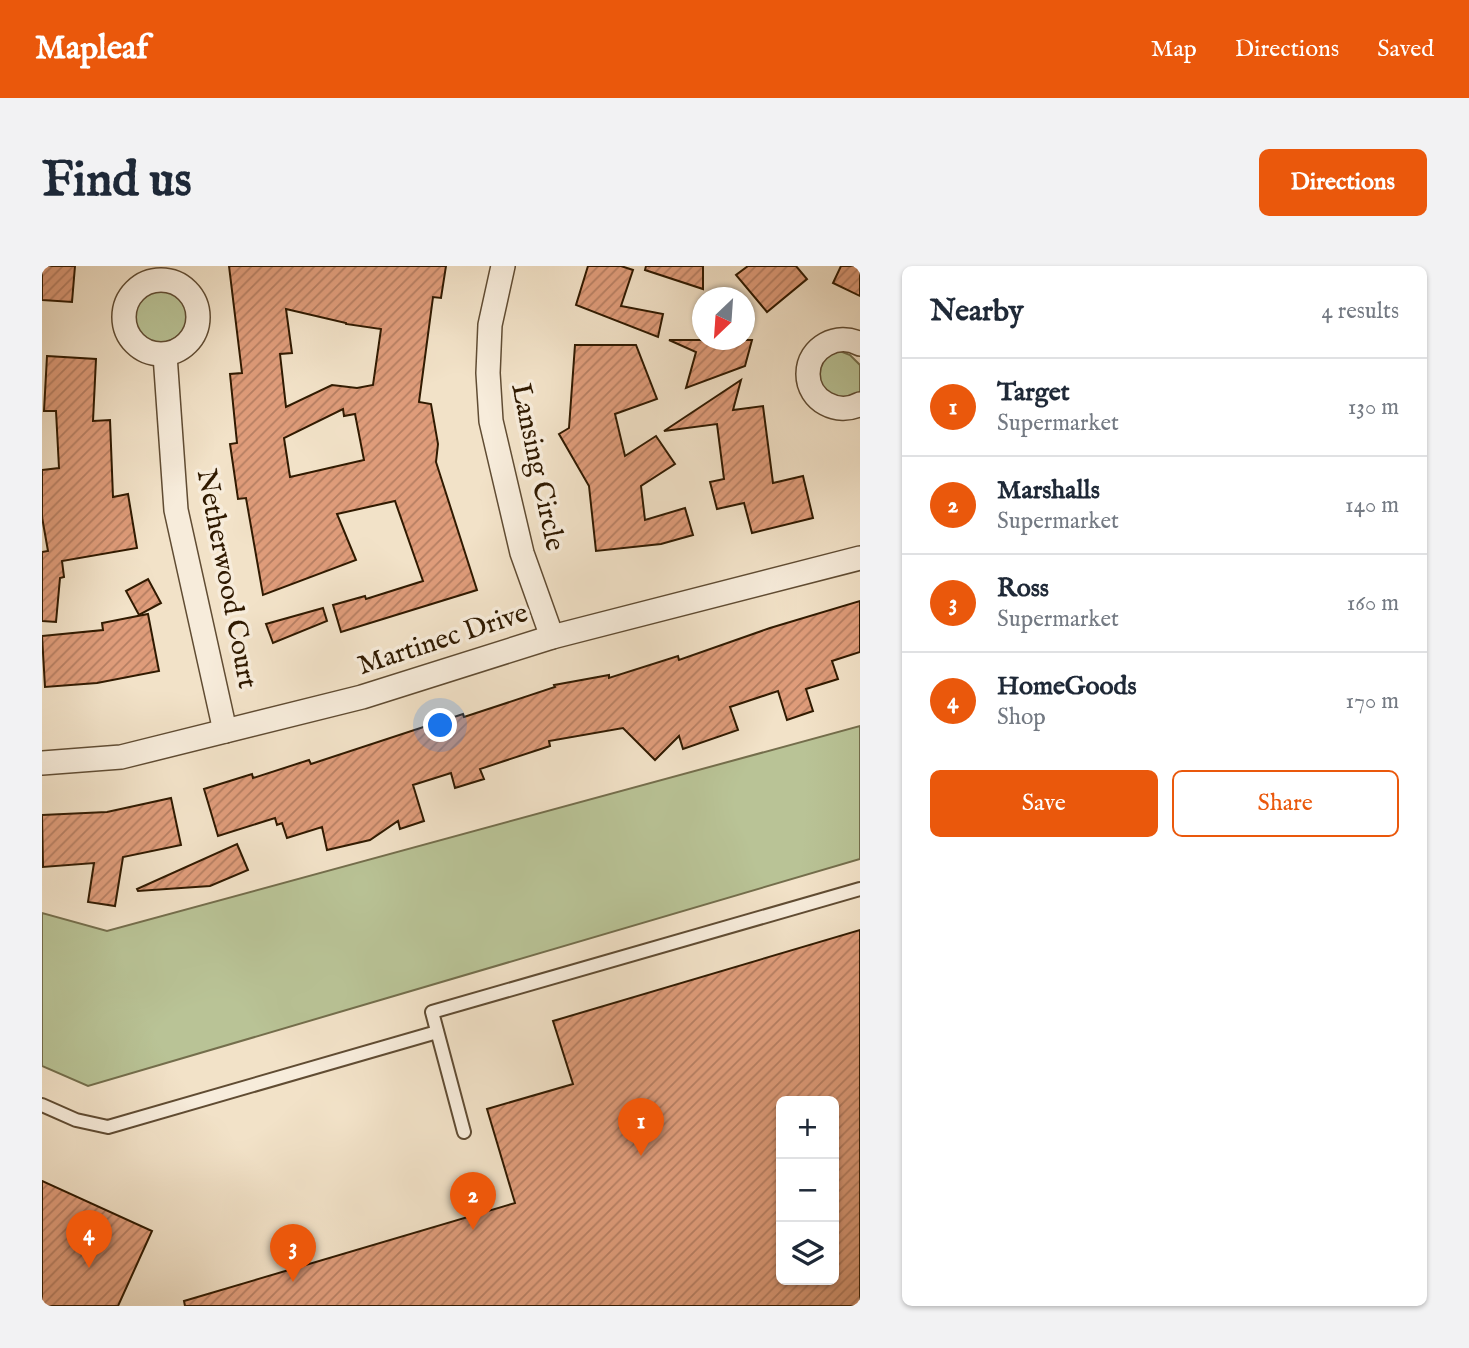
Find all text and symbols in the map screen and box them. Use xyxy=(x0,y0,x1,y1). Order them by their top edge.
text: Mapleaf xyxy=(35,28,148,70)
text: Map xyxy=(1151,34,1197,65)
text: Directions xyxy=(1235,34,1339,65)
text: Saved xyxy=(1377,34,1434,65)
button: Directions xyxy=(1259,149,1427,216)
text: Find us xyxy=(42,151,192,213)
north arrow xyxy=(692,287,755,350)
text: Nearby xyxy=(930,293,1023,331)
text: 4 results xyxy=(1321,297,1399,326)
text: Target xyxy=(997,376,1070,409)
street label: Lansing Circle xyxy=(502,380,572,554)
text: 1 xyxy=(949,393,957,422)
text: 130 m xyxy=(1348,393,1399,422)
text: Supermarket xyxy=(997,409,1119,438)
street label: Netherwood Court xyxy=(188,466,265,692)
text: Marshalls xyxy=(997,474,1100,507)
text: 2 xyxy=(948,491,958,520)
text: 140 m xyxy=(1345,491,1399,520)
text: Supermarket xyxy=(997,507,1119,536)
text: Ross xyxy=(997,572,1049,605)
text: 3 xyxy=(949,589,957,618)
text: 160 m xyxy=(1347,589,1399,618)
street label: Martinec Drive xyxy=(353,596,533,684)
text: Supermarket xyxy=(997,605,1119,634)
text: HomeGoods xyxy=(997,670,1137,703)
text: 4 xyxy=(947,687,959,716)
text: 170 m xyxy=(1346,687,1399,716)
text: Shop xyxy=(997,703,1046,732)
your location xyxy=(423,708,457,742)
button: Save xyxy=(930,770,1158,837)
button: Share xyxy=(1172,770,1399,837)
map controls xyxy=(776,1096,839,1285)
button: + xyxy=(776,1096,839,1159)
pin: 1 xyxy=(618,1098,664,1156)
button: − xyxy=(776,1159,839,1222)
pin: 2 xyxy=(450,1172,496,1230)
pin: 4 xyxy=(66,1210,112,1268)
button: layers xyxy=(776,1222,839,1285)
pin: 3 xyxy=(270,1224,316,1282)

